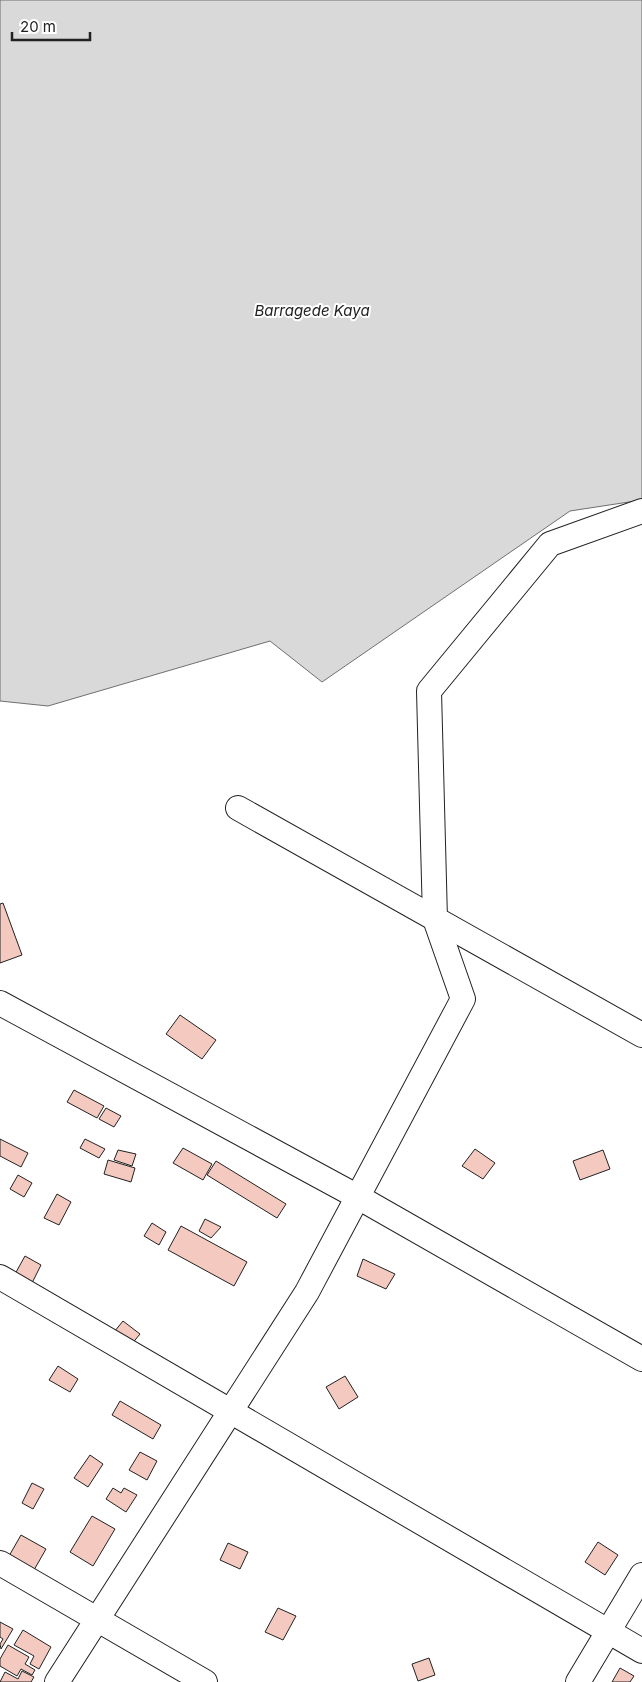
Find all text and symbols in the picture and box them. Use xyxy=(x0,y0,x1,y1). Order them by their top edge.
scale bar xyxy=(12,10,90,42)
text: 20 m xyxy=(20,17,56,36)
water label: Barragede Kaya xyxy=(254,301,370,320)

